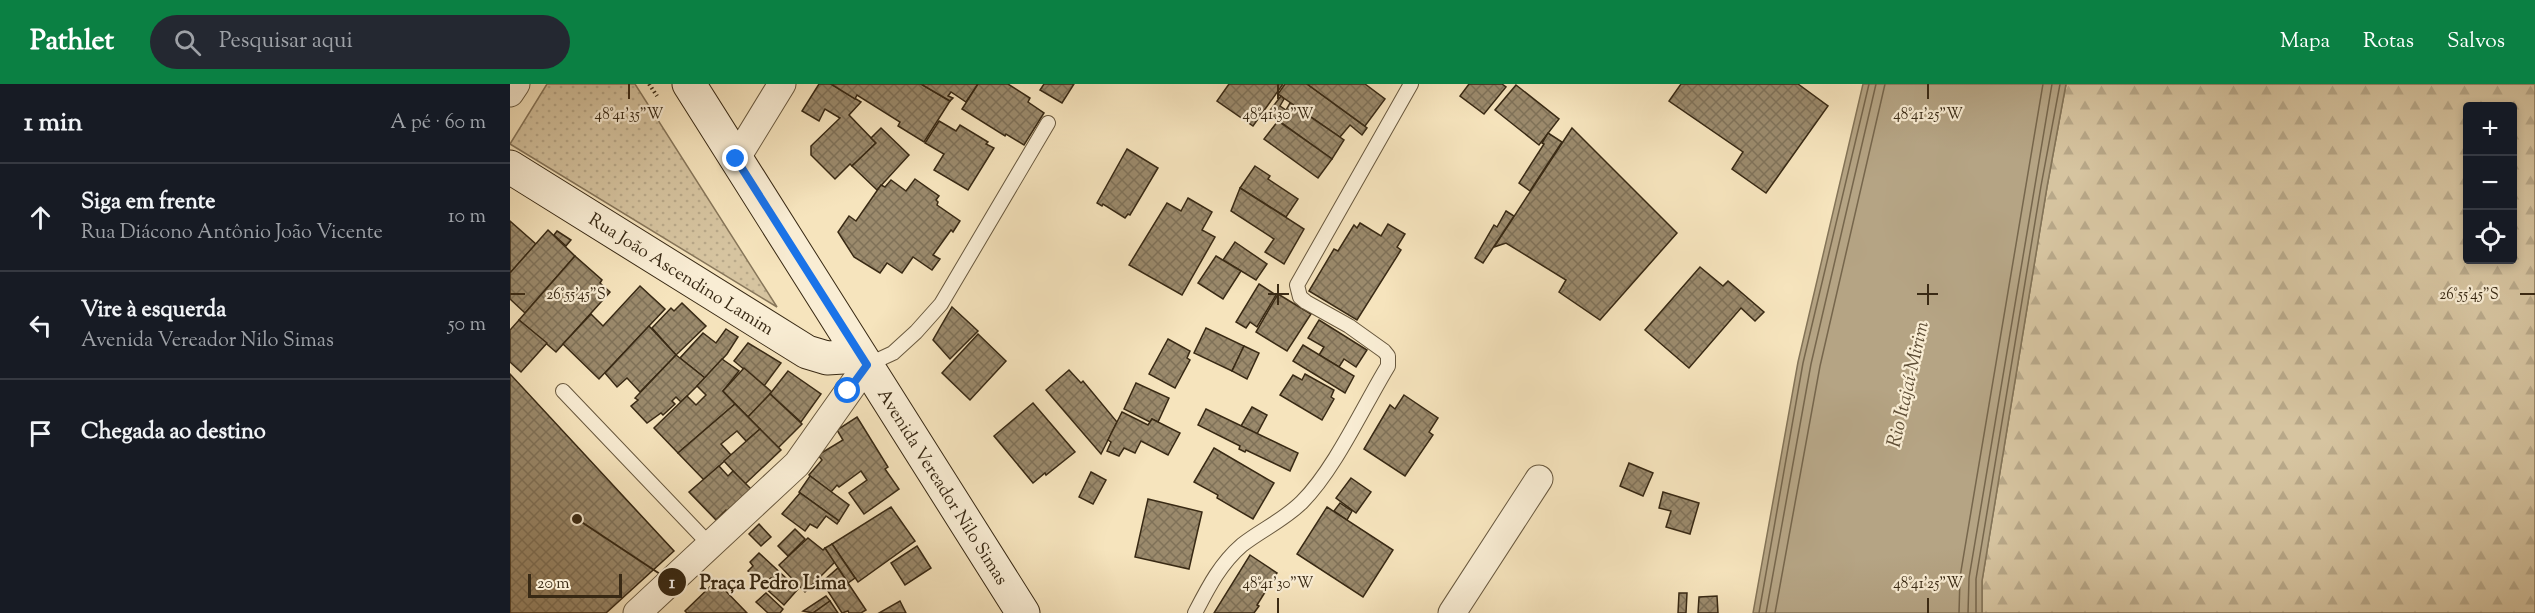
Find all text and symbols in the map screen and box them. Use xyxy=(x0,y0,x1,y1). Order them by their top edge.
search box xyxy=(150,15,570,69)
text: Pathlet xyxy=(30,22,114,62)
icon: search xyxy=(171,26,204,59)
text: Pesquisar aqui xyxy=(219,26,353,58)
text: Mapa xyxy=(2280,27,2330,57)
text: Rotas xyxy=(2363,27,2414,57)
text: Salvos xyxy=(2447,27,2505,57)
map controls xyxy=(2463,102,2517,264)
button: + xyxy=(2463,102,2517,156)
text: 1 min xyxy=(24,105,83,142)
text: 48°41'35"W xyxy=(595,105,664,126)
text: 48°41'30"W xyxy=(1242,105,1314,126)
text: 48°41'25"W xyxy=(1893,105,1963,126)
text: A pé · 60 m xyxy=(390,109,486,138)
route end xyxy=(722,145,748,171)
button: − xyxy=(2463,156,2517,210)
text: Siga em frente xyxy=(81,187,216,219)
icon: ahead xyxy=(24,201,57,234)
text: 10 m xyxy=(448,203,486,232)
street label: Rua João Ascendino Lamim xyxy=(583,208,778,343)
button: locate xyxy=(2463,210,2517,264)
text: Rua Diácono Antônio João Vicente xyxy=(81,219,383,248)
text: 26°55'45"S xyxy=(546,285,606,306)
text: 26°55'45"S xyxy=(2439,285,2499,306)
text: Vire à esquerda xyxy=(81,295,226,327)
icon: left xyxy=(24,309,57,342)
text: 50 m xyxy=(448,311,486,340)
water label: Rio Itajaí-Mirim xyxy=(1881,319,1938,450)
text: Avenida Vereador Nilo Simas xyxy=(81,327,334,356)
route start xyxy=(834,377,860,403)
street label: Avenida Vereador Nilo Simas xyxy=(870,384,1013,591)
icon: arrive xyxy=(24,417,57,450)
text: Chegada ao destino xyxy=(81,417,266,449)
callout: Praça Pedro Lima xyxy=(657,563,858,601)
text: Praça Pedro Lima xyxy=(700,570,847,599)
scale bar xyxy=(528,571,622,598)
text: 1 xyxy=(669,571,676,597)
text: 20 m xyxy=(537,573,570,596)
text: 48°41'30"W xyxy=(1242,574,1314,595)
text: 48°41'25"W xyxy=(1893,574,1963,595)

